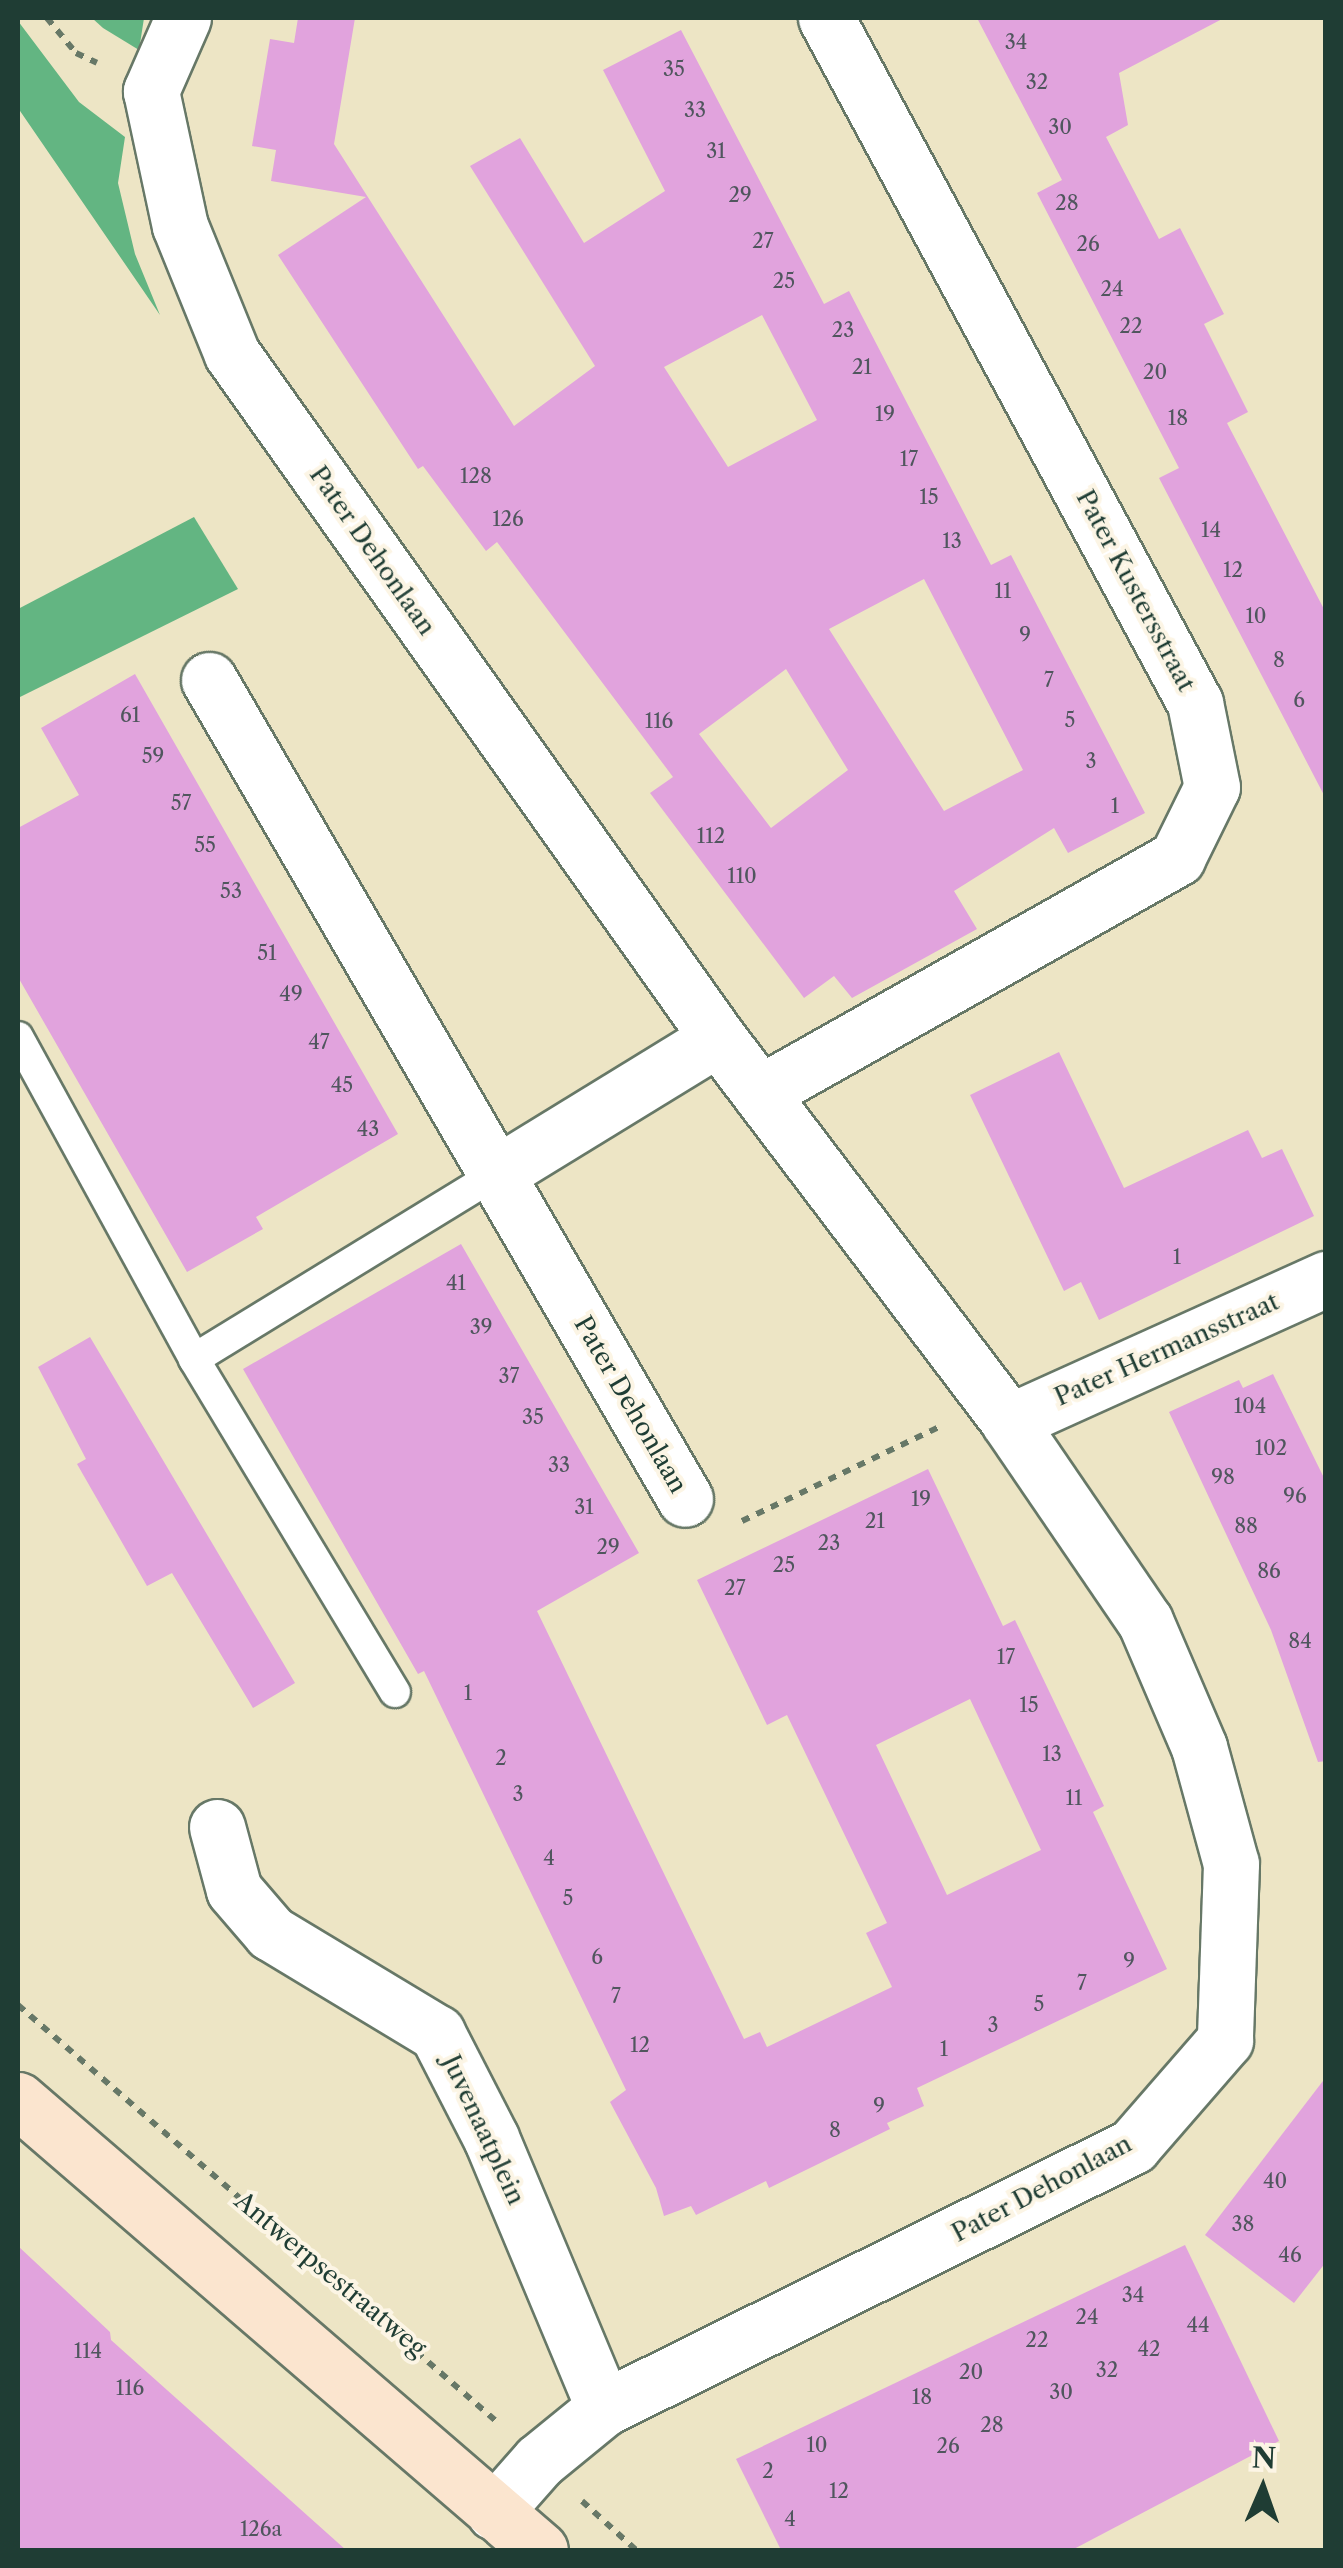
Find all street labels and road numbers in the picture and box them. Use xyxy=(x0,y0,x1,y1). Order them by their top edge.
street label: Pater Dehonlaan xyxy=(302,461,442,641)
street label: Pater Kustersstraat xyxy=(1069,485,1201,697)
street label: Pater Hermansstraat xyxy=(1050,1287,1284,1413)
street label: Pater Dehonlaan xyxy=(567,1311,693,1499)
street label: Juvenaatplein xyxy=(435,2050,531,2210)
street label: Pater Dehonlaan xyxy=(947,2129,1137,2249)
street label: Antwerpsestraatweg xyxy=(228,2186,432,2364)

